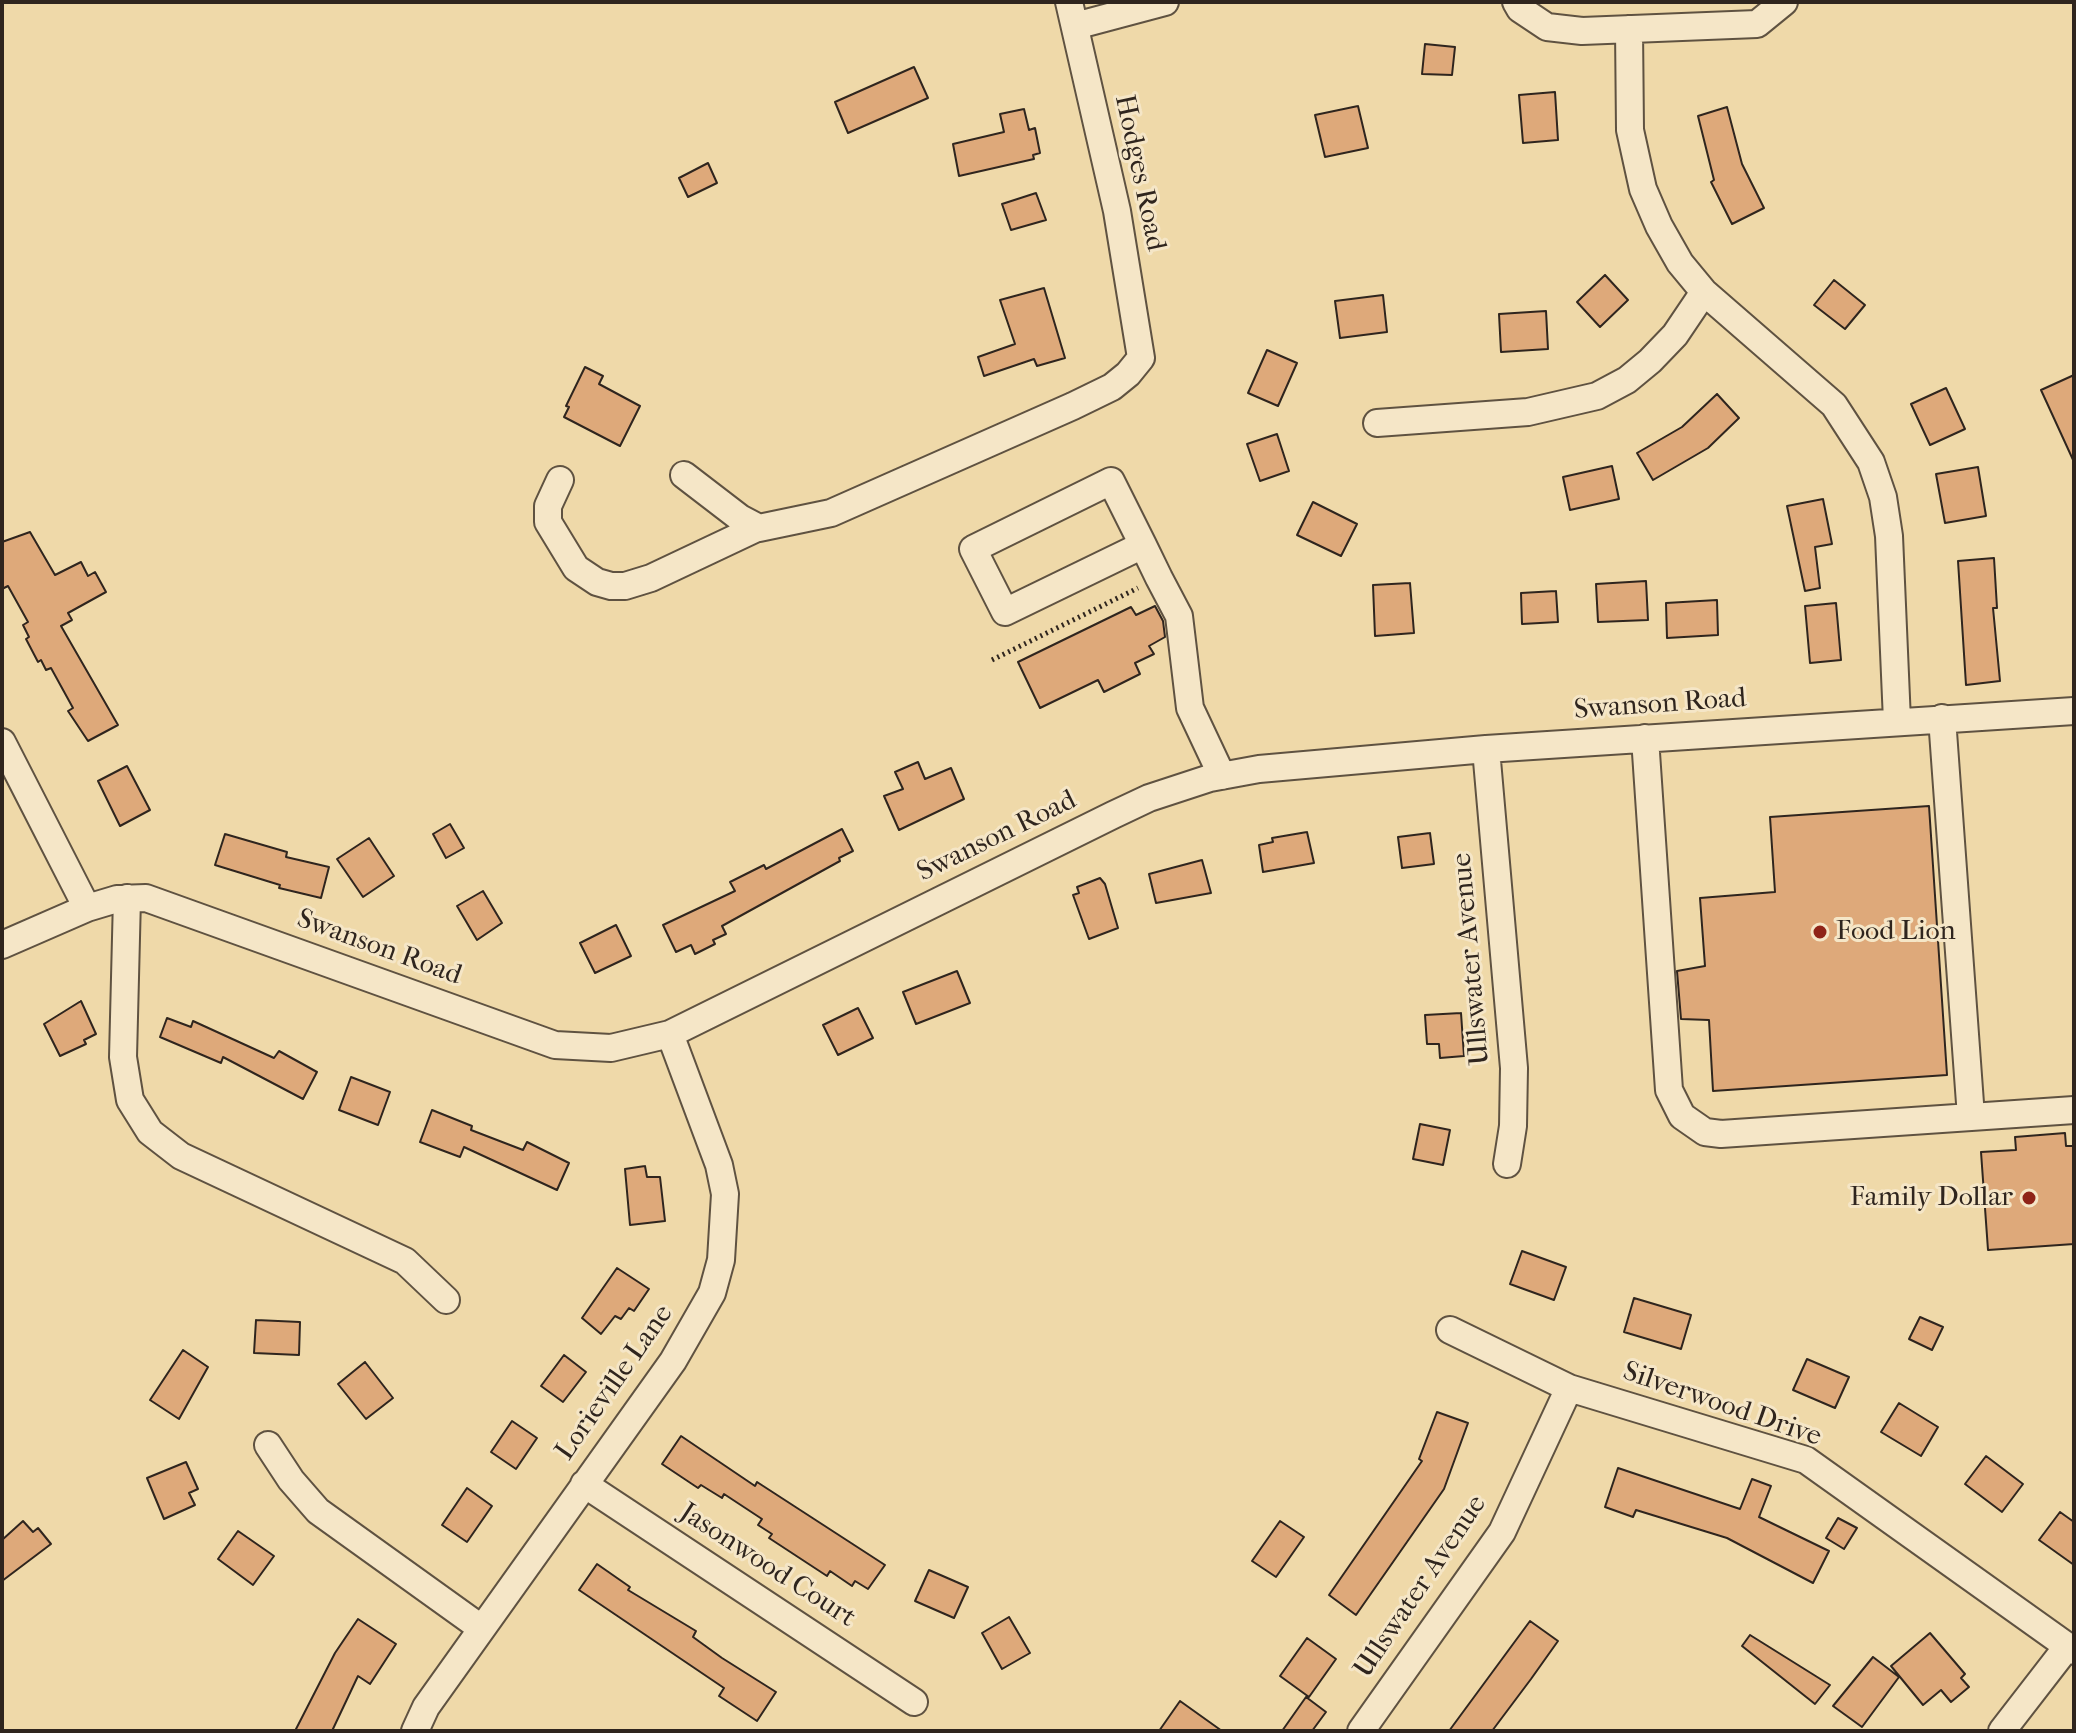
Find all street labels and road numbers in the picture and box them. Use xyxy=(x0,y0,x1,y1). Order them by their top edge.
street label: Hodges Road xyxy=(1106,92,1172,254)
street label: Swanson Road xyxy=(1573,682,1747,728)
street label: Swanson Road xyxy=(912,784,1082,890)
street label: Ullswater Avenue xyxy=(1446,851,1498,1067)
street label: Swanson Road xyxy=(292,903,466,993)
street label: Lorieville Lane xyxy=(549,1299,681,1467)
street label: Silverwood Drive xyxy=(1618,1355,1826,1455)
street label: Ullswater Avenue xyxy=(1347,1489,1495,1685)
street label: Jasonwood Court xyxy=(673,1496,861,1636)

